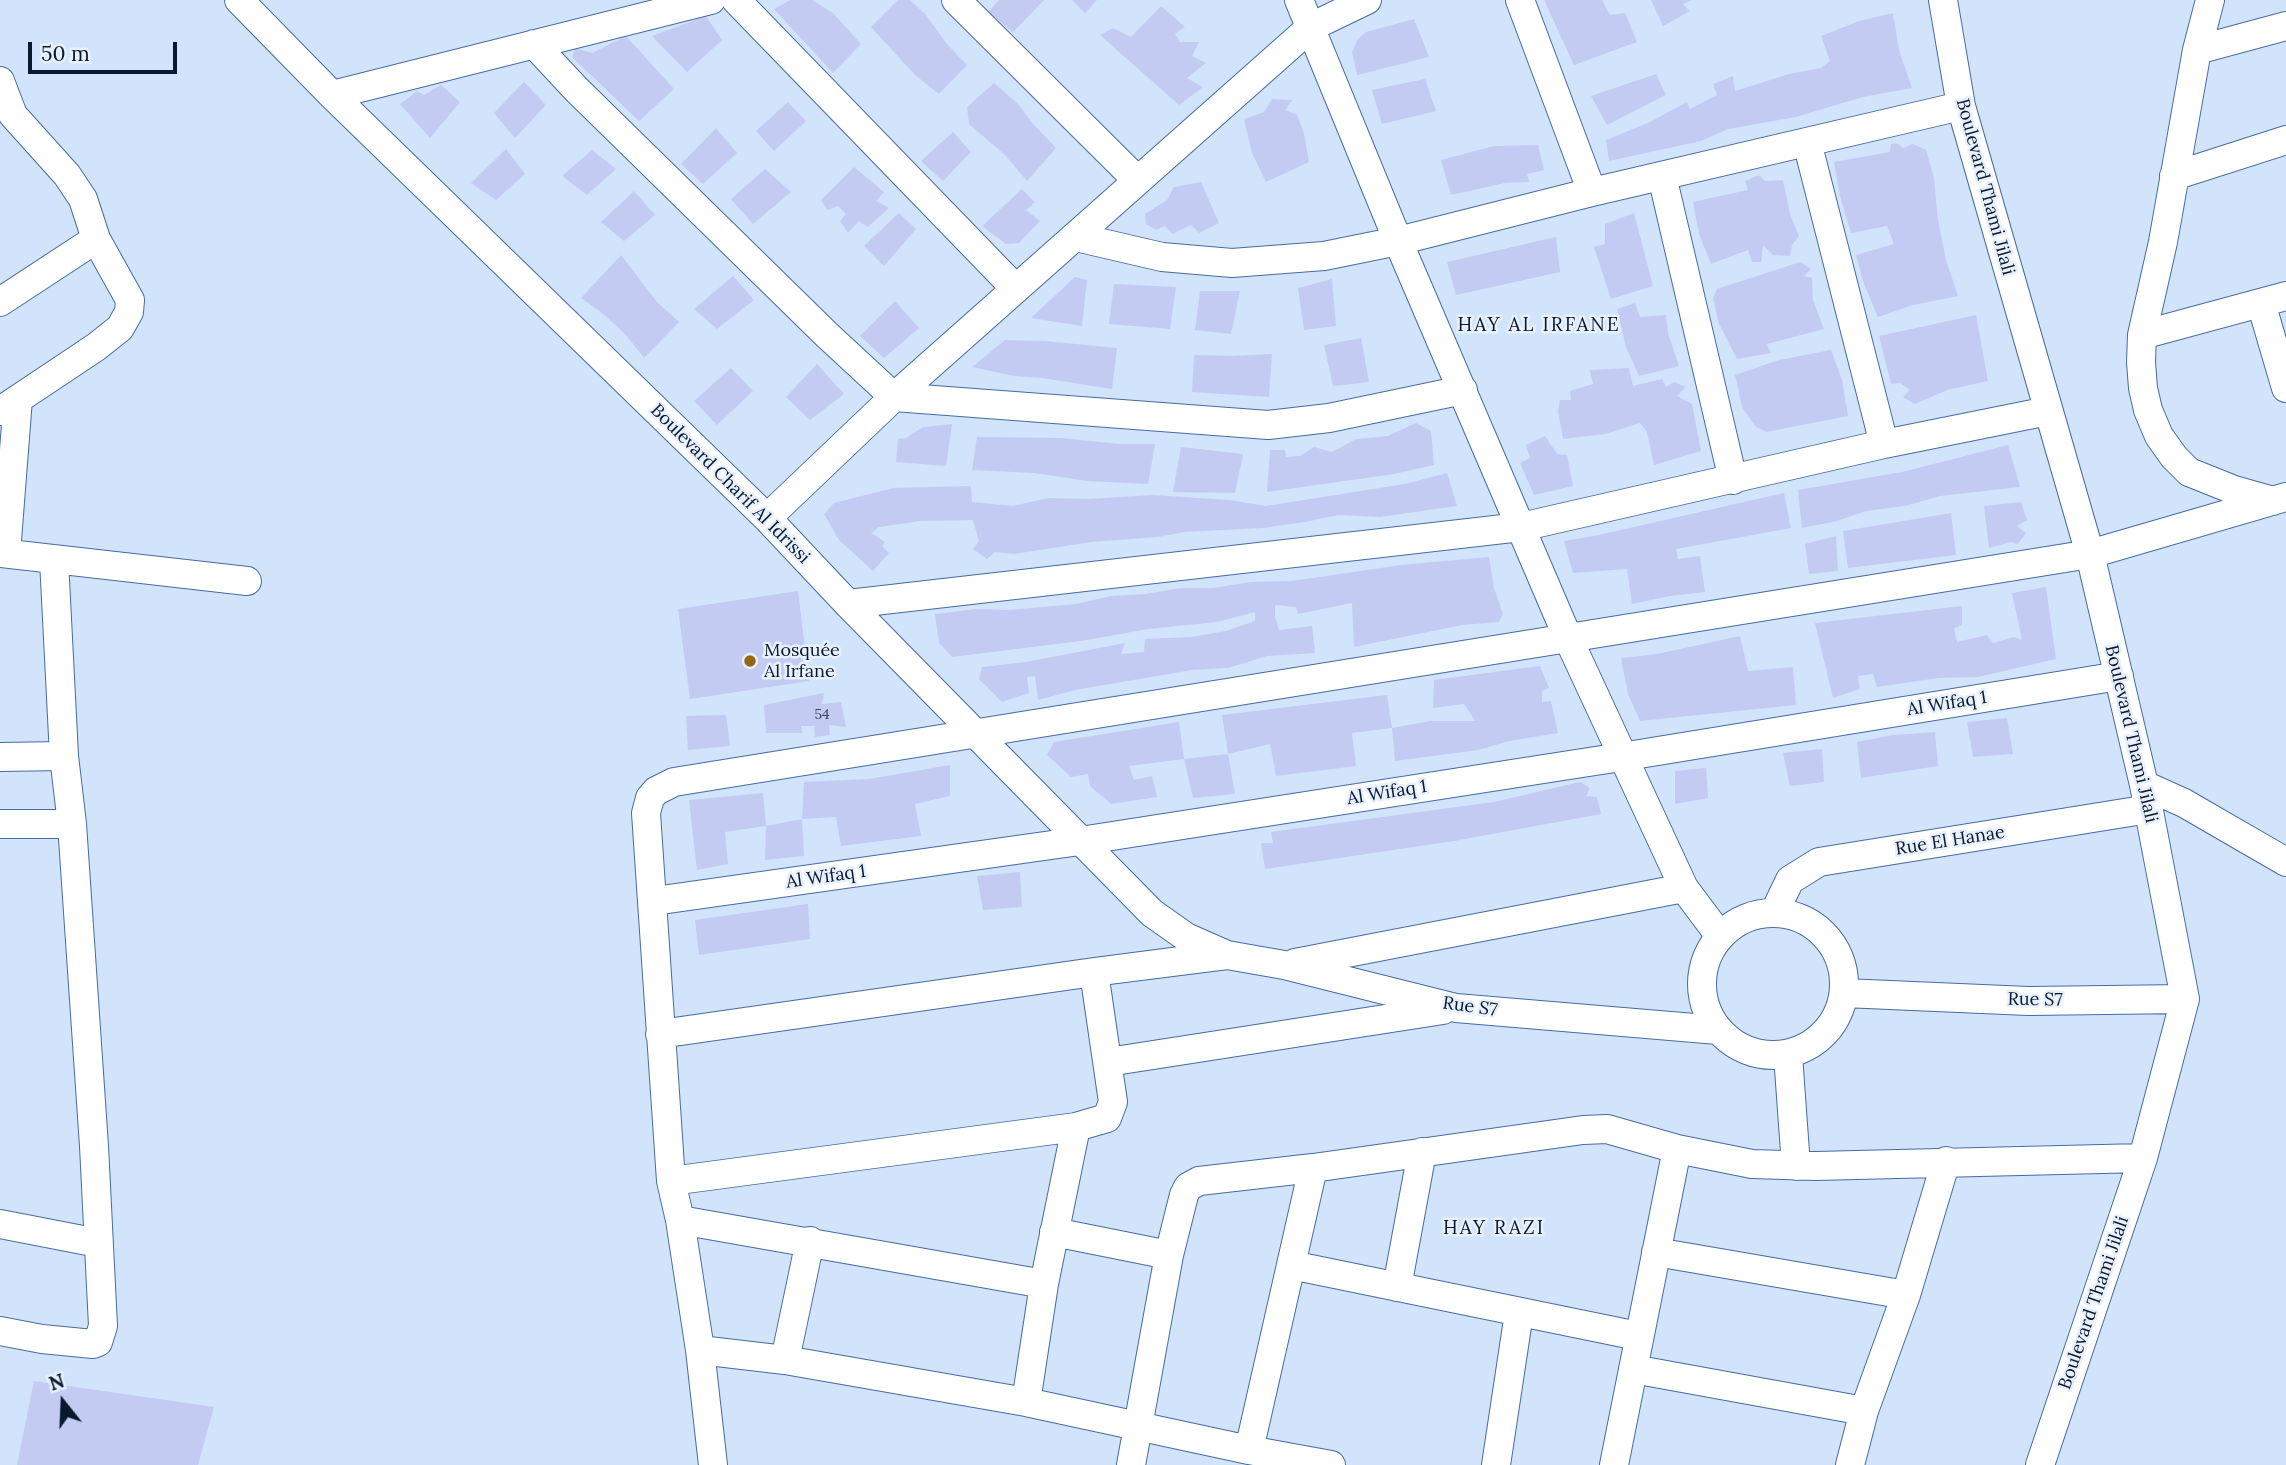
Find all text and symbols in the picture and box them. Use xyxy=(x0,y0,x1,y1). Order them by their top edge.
scale bar xyxy=(32,28,180,72)
text: 50 m xyxy=(41,40,90,67)
street label: Boulevard Thami Jilali xyxy=(1951,96,2019,278)
district label: HAY AL IRFANE xyxy=(1459,315,1619,337)
street label: Boulevard Charif Al Idrissi xyxy=(646,400,814,568)
place label: Mosquée Al Irfane xyxy=(764,640,840,682)
street label: Boulevard Thami Jilali xyxy=(2100,643,2162,825)
marker: Mosquée Al Irfane xyxy=(742,653,758,669)
street label: Al Wifaq 1 xyxy=(1906,687,1988,721)
house number: 54 xyxy=(814,707,830,723)
street label: Al Wifaq 1 xyxy=(1346,776,1428,810)
street label: Rue El Hanae xyxy=(1894,822,2006,860)
street label: Al Wifaq 1 xyxy=(785,861,867,893)
street label: Rue S7 xyxy=(2007,989,2063,1011)
street label: Rue S7 xyxy=(1441,992,1499,1022)
street label: Boulevard Thami Jilali xyxy=(2054,1214,2134,1392)
district label: HAY RAZI xyxy=(1444,1218,1544,1240)
north arrow xyxy=(28,1367,98,1437)
text: N xyxy=(46,1368,67,1396)

